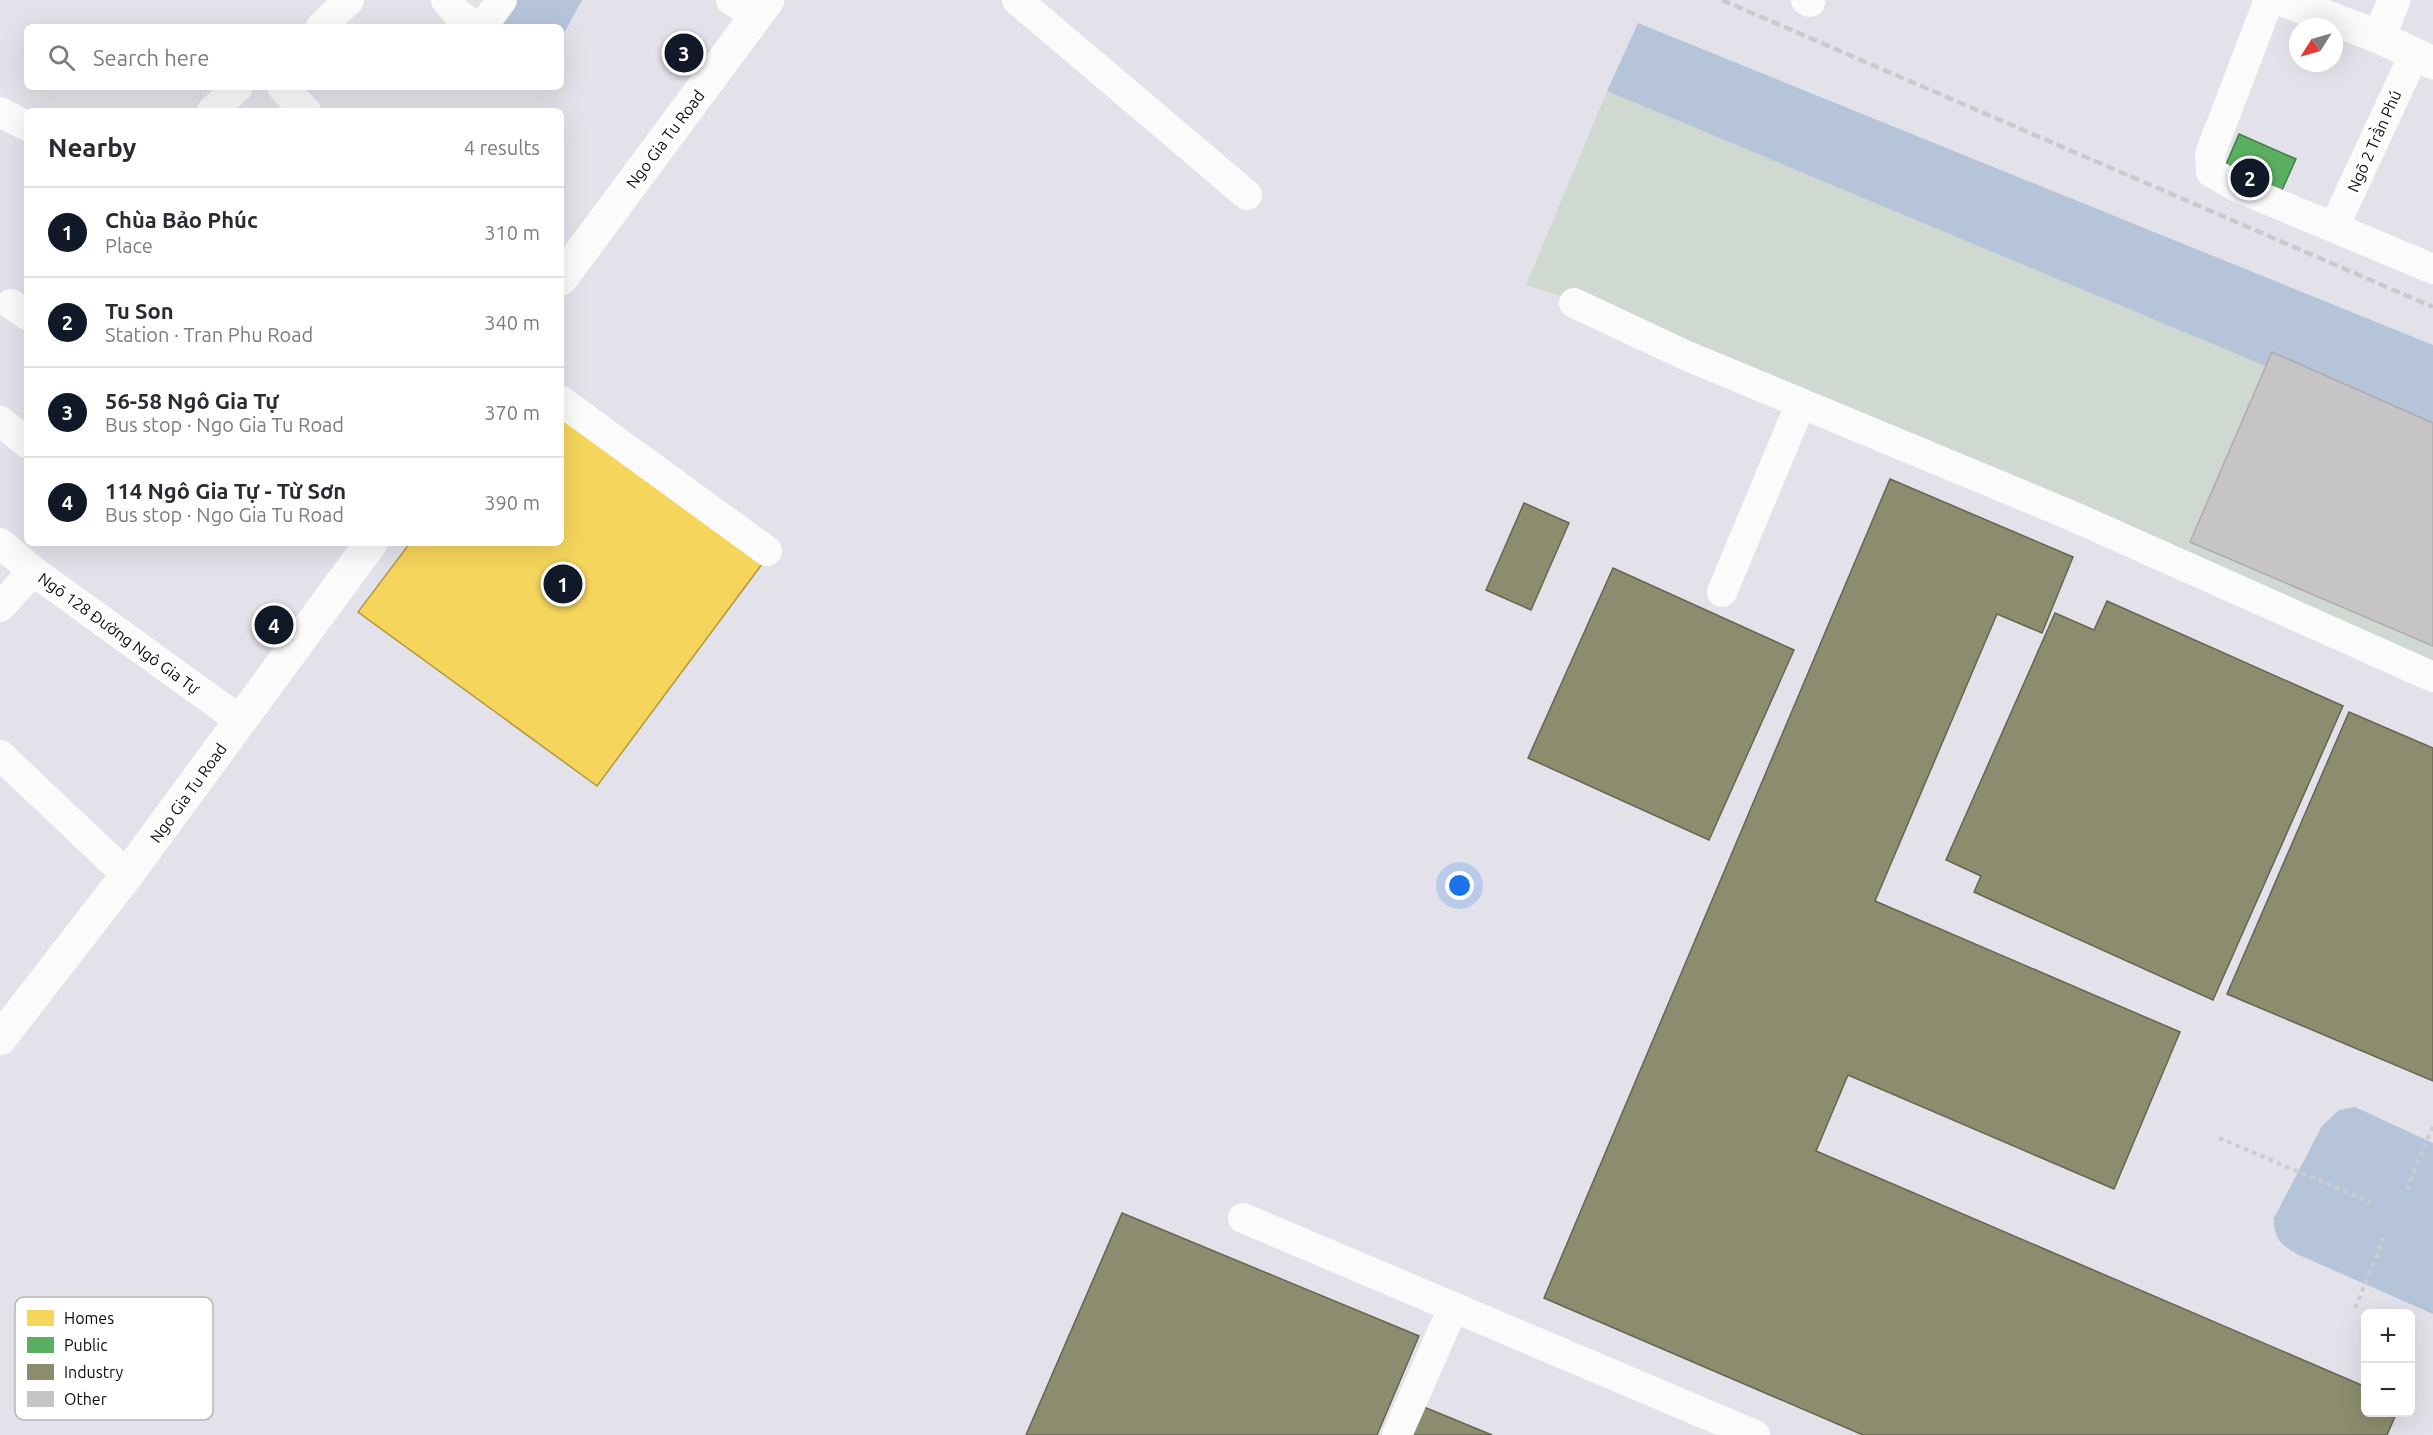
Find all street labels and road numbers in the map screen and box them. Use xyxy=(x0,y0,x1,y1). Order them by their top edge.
street label: Ngo Gia Tu Road xyxy=(622,86,708,192)
street label: Ngõ 2 Trần Phú xyxy=(2341,86,2405,195)
street label: Ngõ 128 Đường Ngô Gia Tự xyxy=(35,569,203,698)
street label: Ngo Gia Tu Road xyxy=(146,740,230,846)

